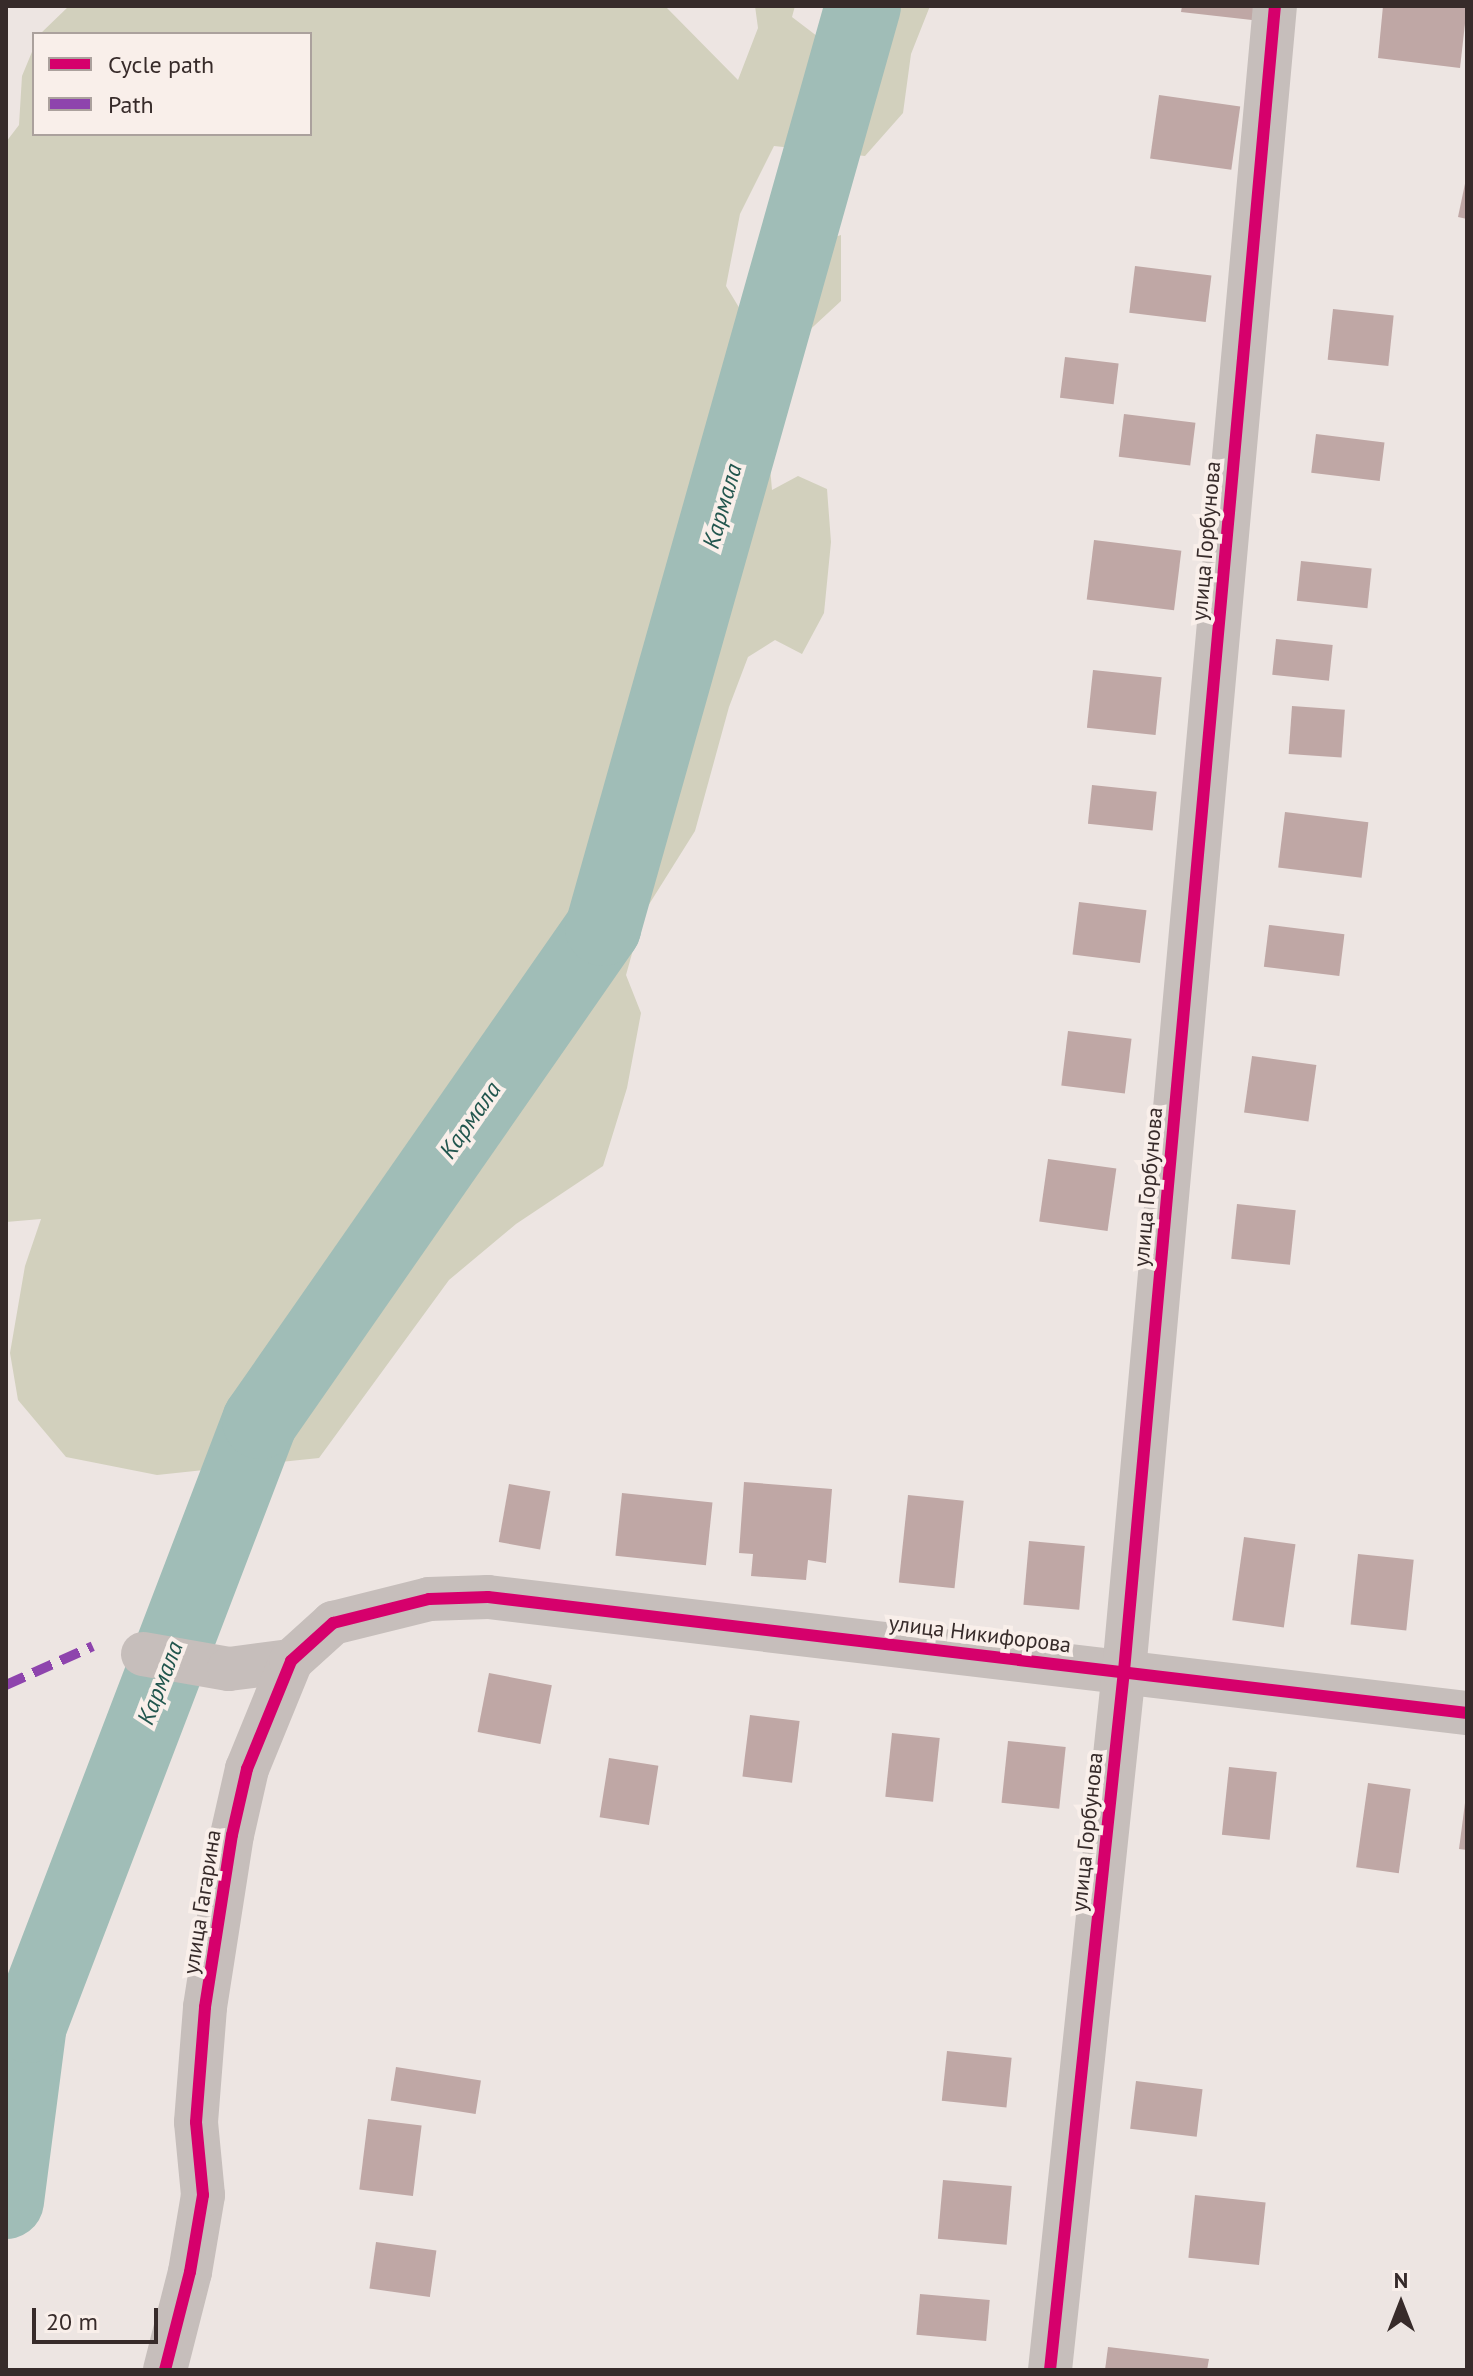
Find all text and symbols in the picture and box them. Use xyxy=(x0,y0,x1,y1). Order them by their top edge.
legend xyxy=(32,32,312,136)
text: Cycle path xyxy=(108,49,214,80)
text: Path xyxy=(108,89,154,120)
water label: Кармала xyxy=(696,460,748,552)
street label: улица Горбунова xyxy=(1186,460,1226,622)
water label: Кармала xyxy=(433,1076,507,1164)
street label: улица Горбунова xyxy=(1128,1106,1168,1268)
street label: улица Никифорова xyxy=(887,1610,1073,1658)
water label: Кармала xyxy=(131,1637,189,1729)
street label: улица Горбунова xyxy=(1065,1751,1109,1913)
street label: улица Гагарина xyxy=(178,1828,226,1976)
north arrow xyxy=(1361,2264,1441,2344)
text: N xyxy=(1394,2266,1408,2294)
scale bar xyxy=(36,2292,162,2342)
text: 20 m xyxy=(46,2306,98,2337)

